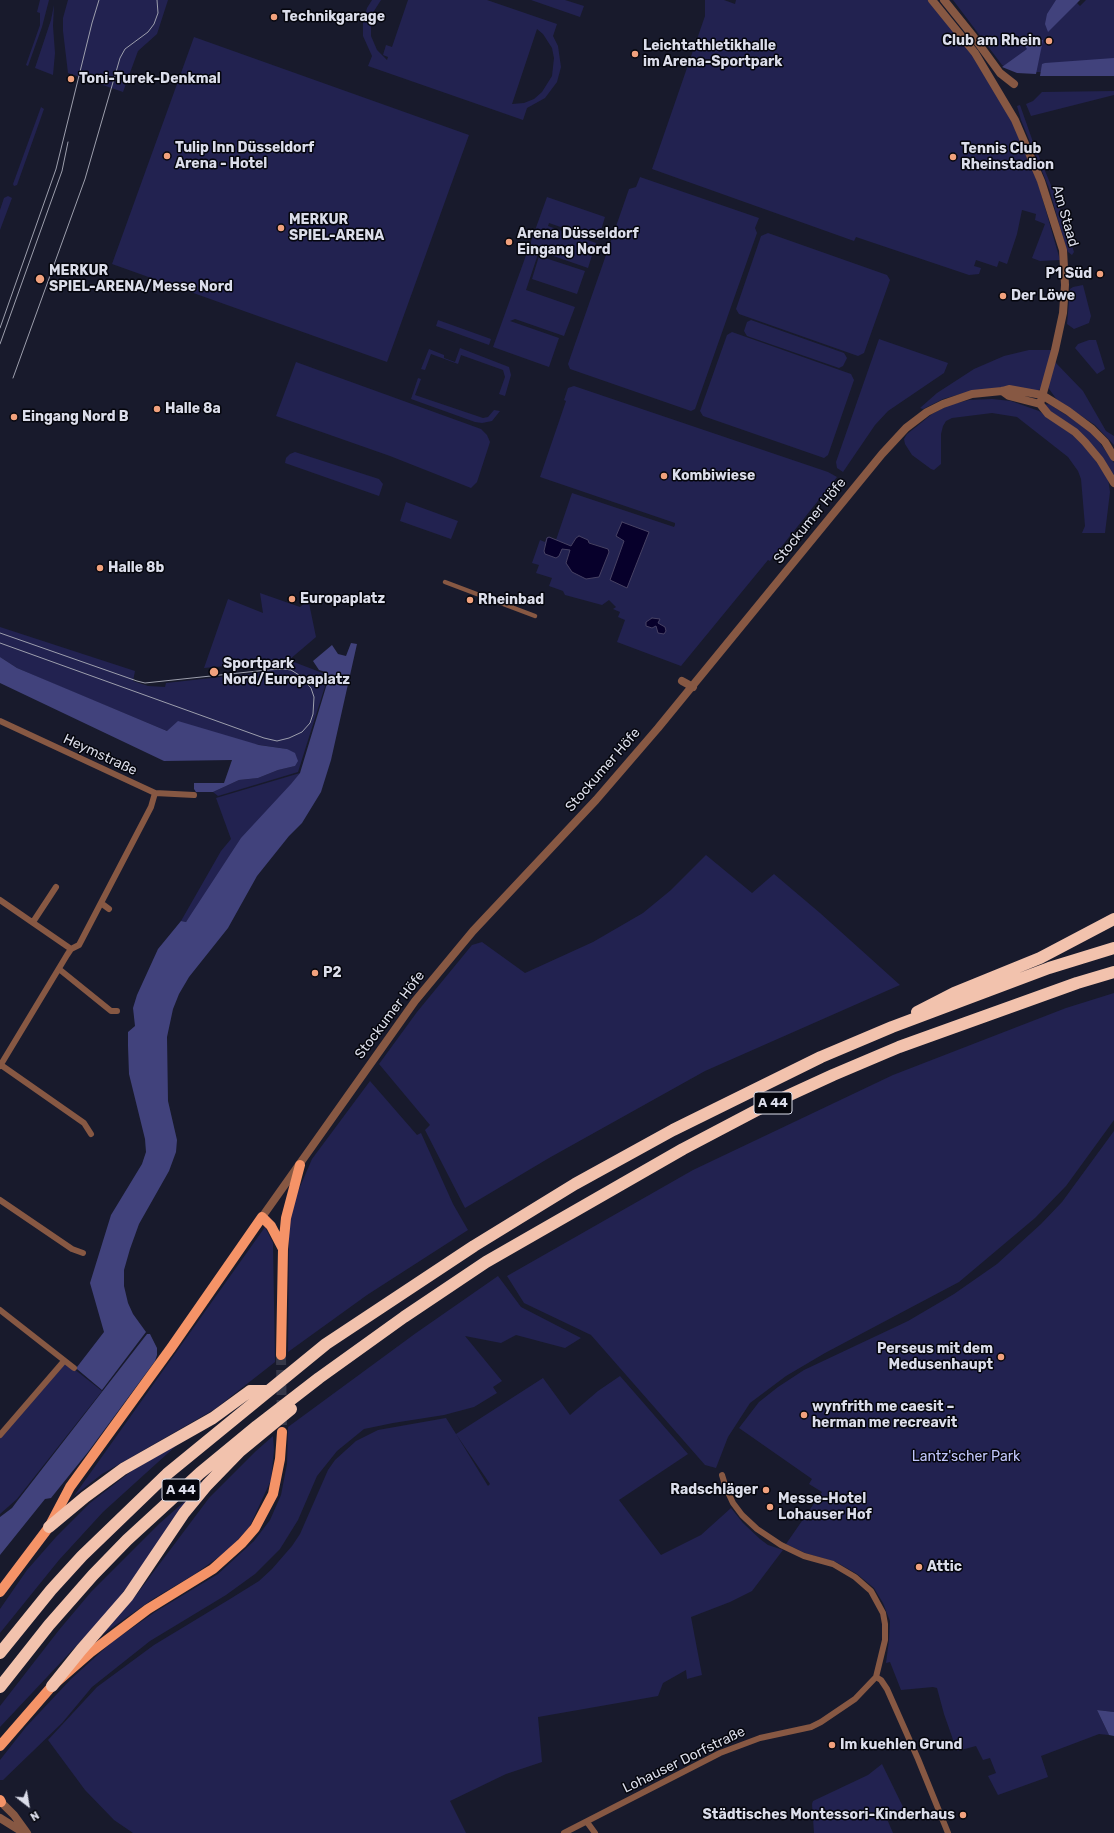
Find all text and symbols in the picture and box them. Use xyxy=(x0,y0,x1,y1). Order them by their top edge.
place label: Technikgarage xyxy=(282,9,385,25)
marker: Technikgarage xyxy=(269,12,279,22)
place label: Club am Rhein xyxy=(942,33,1041,49)
marker: Club am Rhein xyxy=(1044,36,1054,46)
place label: Leichtathletikhalle im Arena-Sportpark xyxy=(643,38,782,70)
marker: Leichtathletikhalle im Arena-Sportpark xyxy=(630,49,640,59)
place label: Toni-Turek-Denkmal xyxy=(79,71,221,87)
marker: Toni-Turek-Denkmal xyxy=(66,74,76,84)
place label: Tulip Inn Düsseldorf Arena - Hotel xyxy=(175,140,314,172)
place label: Tennis Club Rheinstadion xyxy=(961,141,1054,174)
marker: Tulip Inn Düsseldorf Arena - Hotel xyxy=(162,151,172,161)
marker: Tennis Club Rheinstadion xyxy=(948,152,958,162)
street label: Am Staad xyxy=(1048,183,1082,249)
place label: MERKUR SPIEL-ARENA xyxy=(289,212,384,244)
marker: MERKUR SPIEL-ARENA xyxy=(276,223,286,233)
place label: Arena Düsseldorf Eingang Nord xyxy=(517,226,639,258)
marker: Arena Düsseldorf Eingang Nord xyxy=(504,237,514,247)
place label: MERKUR SPIEL-ARENA/Messe Nord xyxy=(49,263,233,296)
place label: P1 Süd xyxy=(1046,266,1092,282)
marker: P1 Süd xyxy=(1095,269,1105,279)
marker: MERKUR SPIEL-ARENA/Messe Nord xyxy=(34,273,46,285)
place label: Der Löwe xyxy=(1011,288,1075,304)
marker: Der Löwe xyxy=(998,291,1008,301)
place label: Halle 8a xyxy=(165,401,221,417)
marker: Halle 8a xyxy=(152,404,162,414)
place label: Eingang Nord B xyxy=(22,409,129,425)
marker: Eingang Nord B xyxy=(9,412,19,422)
place label: Kombiwiese xyxy=(672,468,755,484)
marker: Kombiwiese xyxy=(659,471,669,481)
street label: Stockumer Höfe xyxy=(770,475,850,567)
place label: Halle 8b xyxy=(108,560,164,576)
marker: Halle 8b xyxy=(95,563,105,573)
place label: Europaplatz xyxy=(300,591,385,607)
place label: Rheinbad xyxy=(478,592,544,608)
marker: Europaplatz xyxy=(287,594,297,604)
marker: Rheinbad xyxy=(465,595,475,605)
place label: Sportpark Nord/Europaplatz xyxy=(223,656,350,688)
marker: Sportpark Nord/Europaplatz xyxy=(208,666,220,678)
street label: Stockumer Höfe xyxy=(562,725,644,815)
street label: Heymstraße xyxy=(60,731,140,779)
place label: P2 xyxy=(323,965,342,981)
marker: P2 xyxy=(310,968,320,978)
street label: Stockumer Höfe xyxy=(351,968,429,1062)
road number: A 44 xyxy=(754,1092,792,1114)
place label: Perseus mit dem Medusenhaupt xyxy=(877,1341,993,1374)
marker: Perseus mit dem Medusenhaupt xyxy=(996,1352,1006,1362)
place label: wynfrith me caesit – herman me recreavit xyxy=(812,1399,957,1432)
marker: wynfrith me caesit – herman me recreavit xyxy=(799,1410,809,1420)
park label: Lantz'scher Park xyxy=(912,1449,1020,1465)
road number: A 44 xyxy=(162,1479,200,1501)
place label: Radschläger xyxy=(670,1482,758,1498)
marker: Radschläger xyxy=(761,1485,771,1495)
place label: Messe-Hotel Lohauser Hof xyxy=(778,1491,872,1524)
marker: Messe-Hotel Lohauser Hof xyxy=(765,1502,775,1512)
place label: Attic xyxy=(927,1559,962,1575)
marker: Attic xyxy=(914,1562,924,1572)
street label: Lohauser Dorfstraße xyxy=(620,1723,748,1797)
place label: Im kuehlen Grund xyxy=(840,1737,962,1753)
marker: Im kuehlen Grund xyxy=(827,1740,837,1750)
north arrow xyxy=(8,1785,48,1825)
place label: Städtisches Montessori-Kinderhaus xyxy=(703,1807,955,1823)
text: N xyxy=(28,1808,41,1823)
marker: Städtisches Montessori-Kinderhaus xyxy=(958,1810,968,1820)

